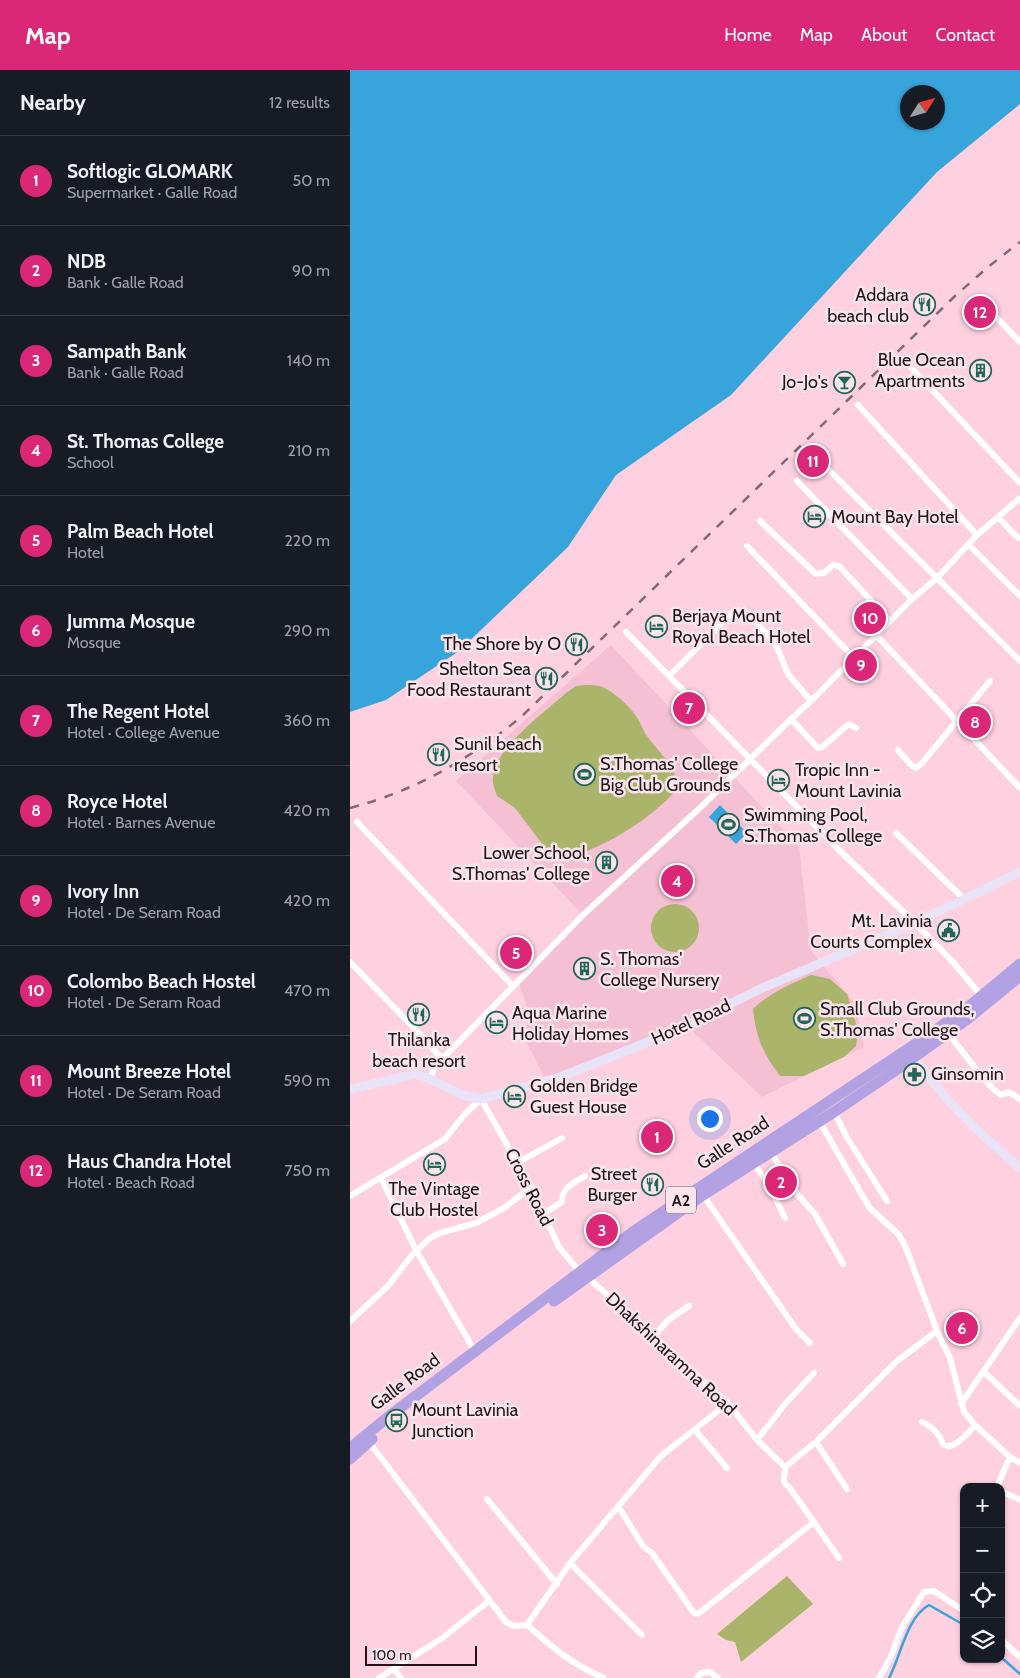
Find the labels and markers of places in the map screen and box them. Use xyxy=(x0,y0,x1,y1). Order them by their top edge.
place label: Addara beach club xyxy=(827,284,909,327)
restaurant icon: Addara beach club xyxy=(913,293,937,317)
pin: 12 xyxy=(964,293,996,331)
place label: Blue Ocean Apartments xyxy=(875,349,965,392)
building icon: Blue Ocean Apartments xyxy=(969,358,993,382)
bar icon: Jo-Jo's xyxy=(832,370,856,394)
place label: Jo-Jo's xyxy=(781,371,828,393)
pin: 11 xyxy=(797,442,829,480)
hotel icon: Mount Bay Hotel xyxy=(803,505,827,529)
place label: Mount Bay Hotel xyxy=(831,506,959,528)
pin: 10 xyxy=(854,599,886,637)
place label: Berjaya Mount Royal Beach Hotel xyxy=(672,605,811,648)
hotel icon: Berjaya Mount Royal Beach Hotel xyxy=(644,614,668,638)
restaurant icon: The Shore by O xyxy=(565,632,589,656)
place label: The Shore by O xyxy=(443,633,561,655)
pin: 9 xyxy=(845,646,877,684)
place label: Shelton Sea Food Restaurant xyxy=(407,658,531,701)
restaurant icon: Shelton Sea Food Restaurant xyxy=(535,667,559,691)
pin: 7 xyxy=(673,689,705,727)
pin: 8 xyxy=(959,703,991,741)
place label: Sunil beach resort xyxy=(454,733,542,776)
restaurant icon: Sunil beach resort xyxy=(426,742,450,766)
place label: S.Thomas' College Big Club Grounds xyxy=(600,753,738,796)
place label: Tropic Inn - Mount Lavinia xyxy=(795,759,902,802)
sports icon: S.Thomas' College Big Club Grounds xyxy=(572,762,596,786)
hotel icon: Tropic Inn - Mount Lavinia xyxy=(767,768,791,792)
place label: Swimming Pool, S.Thomas' College xyxy=(744,804,882,847)
sports icon: Swimming Pool, S.Thomas' College xyxy=(716,813,740,837)
place label: Lower School, S.Thomas' College xyxy=(452,842,590,885)
building icon: Lower School, S.Thomas' College xyxy=(594,851,618,875)
pin: 4 xyxy=(661,862,693,900)
place label: Mt. Lavinia Courts Complex xyxy=(810,910,932,953)
public building icon: Mt. Lavinia Courts Complex xyxy=(936,919,960,943)
pin: 5 xyxy=(500,934,532,972)
place label: S. Thomas' College Nursery xyxy=(600,948,720,991)
building icon: S. Thomas' College Nursery xyxy=(572,957,596,981)
place label: Small Club Grounds, S.Thomas' College xyxy=(820,998,974,1041)
place label: Aqua Marine Holiday Homes xyxy=(512,1002,629,1045)
restaurant icon: Thilanka beach resort xyxy=(407,1003,431,1027)
sports icon: Small Club Grounds, S.Thomas' College xyxy=(792,1007,816,1031)
hotel icon: Aqua Marine Holiday Homes xyxy=(484,1011,508,1035)
place label: Thilanka beach resort xyxy=(372,1029,466,1072)
pharmacy icon: Ginsomin xyxy=(903,1062,927,1086)
place label: Ginsomin xyxy=(931,1063,1004,1085)
place label: Golden Bridge Guest House xyxy=(530,1075,638,1118)
hotel icon: Golden Bridge Guest House xyxy=(502,1084,526,1108)
pin: 1 xyxy=(641,1118,673,1156)
hotel icon: The Vintage Club Hostel xyxy=(422,1152,446,1176)
place label: Street Burger xyxy=(587,1163,637,1206)
pin: 2 xyxy=(765,1163,797,1201)
restaurant icon: Street Burger xyxy=(641,1172,665,1196)
place label: The Vintage Club Hostel xyxy=(389,1178,479,1221)
pin: 3 xyxy=(586,1211,618,1249)
pin: 6 xyxy=(946,1309,978,1347)
place label: Mount Lavinia Junction xyxy=(411,1399,519,1442)
bus stop icon: Mount Lavinia Junction xyxy=(384,1408,408,1432)

